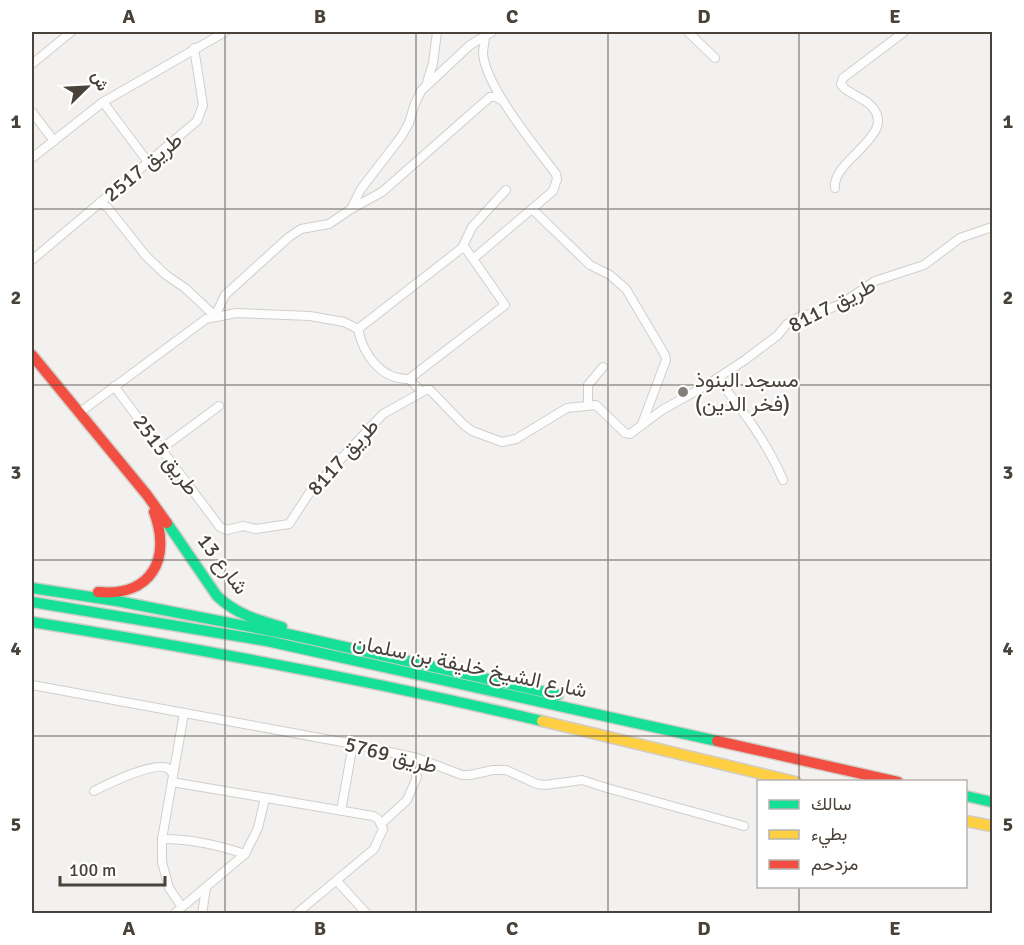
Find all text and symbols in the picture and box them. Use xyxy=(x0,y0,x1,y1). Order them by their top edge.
text: A xyxy=(123,4,136,29)
text: B xyxy=(314,4,326,29)
text: C xyxy=(506,4,518,29)
text: D xyxy=(697,4,711,29)
text: E xyxy=(889,4,901,29)
north arrow xyxy=(57,57,117,117)
text: ش xyxy=(87,68,113,94)
text: 1 xyxy=(11,109,22,134)
text: 1 xyxy=(1003,109,1014,134)
street label: طريق 2517 xyxy=(98,127,188,207)
street label: طريق 8117 xyxy=(784,272,880,338)
text: 2 xyxy=(11,285,21,310)
text: 2 xyxy=(1003,285,1013,310)
place label: مسجد البنوذ (فخر الدين) xyxy=(695,367,799,417)
marker: مسجد البنوذ (فخر الدين) xyxy=(676,385,690,399)
street label: طريق 2515 xyxy=(127,409,205,501)
street label: طريق 8117 xyxy=(302,413,384,501)
text: 3 xyxy=(11,460,21,485)
text: 3 xyxy=(1003,460,1013,485)
street label: شارع 13 xyxy=(191,528,254,600)
street label: شارع الشيخ خليفة بن سلمان xyxy=(350,628,589,704)
text: 4 xyxy=(11,636,22,661)
text: 4 xyxy=(1003,636,1014,661)
street label: طريق 5769 xyxy=(342,731,440,779)
legend xyxy=(757,780,967,888)
text: سالك xyxy=(811,793,851,815)
text: 5 xyxy=(11,812,21,837)
text: 5 xyxy=(1003,812,1013,837)
text: بطيء xyxy=(811,823,847,849)
scale bar xyxy=(60,849,165,887)
text: مزدحم xyxy=(811,853,858,876)
text: 100 m xyxy=(69,859,116,881)
text: A xyxy=(123,916,136,941)
text: B xyxy=(314,916,326,941)
text: C xyxy=(506,916,518,941)
text: D xyxy=(697,916,711,941)
text: E xyxy=(889,916,901,941)

